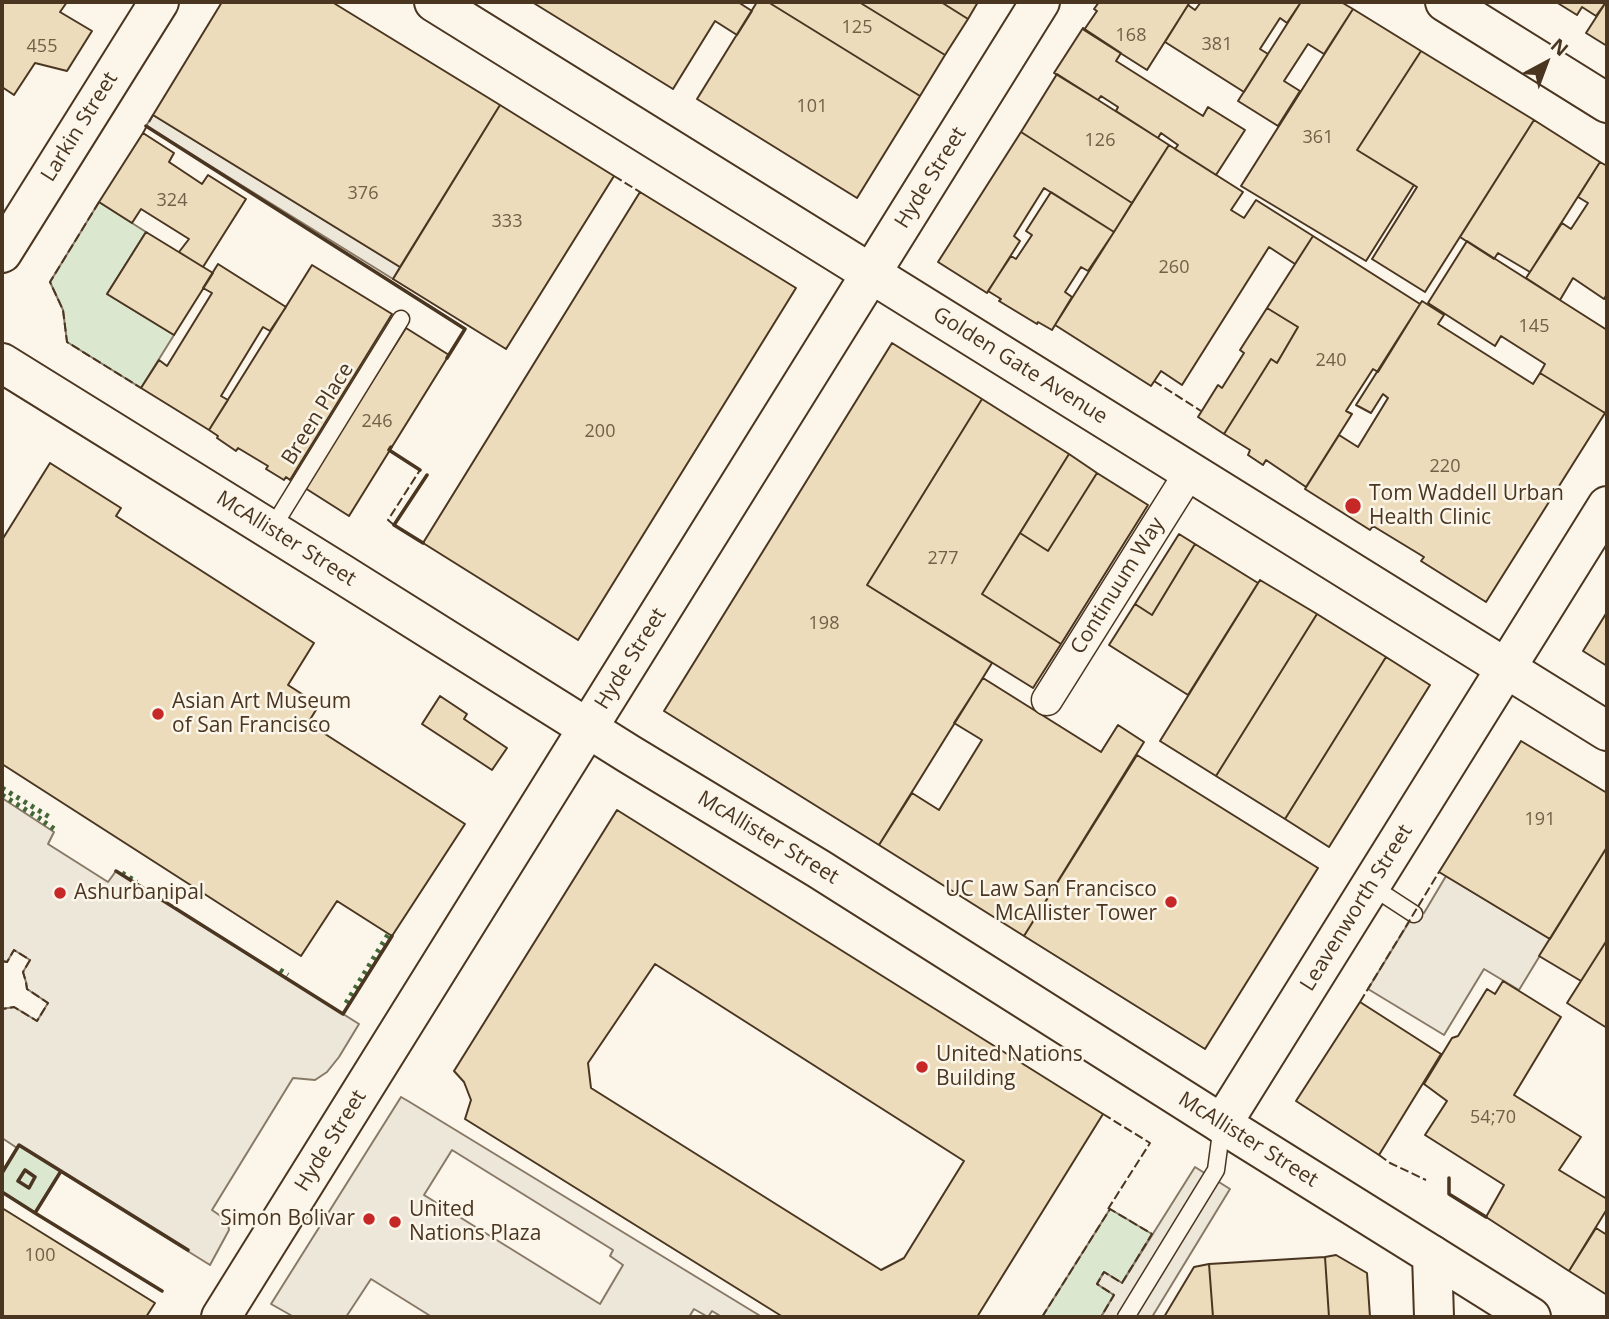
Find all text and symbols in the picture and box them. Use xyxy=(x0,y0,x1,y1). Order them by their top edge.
house number: 125 xyxy=(842,17,872,39)
house number: 168 xyxy=(1116,25,1146,47)
north arrow xyxy=(1511,28,1581,98)
text: N xyxy=(1545,32,1574,62)
house number: 381 xyxy=(1202,34,1232,56)
house number: 455 xyxy=(27,36,57,58)
street label: Larkin Street xyxy=(36,68,124,186)
house number: 101 xyxy=(797,96,827,118)
street label: Hyde Street xyxy=(890,123,972,233)
house number: 361 xyxy=(1303,127,1333,149)
house number: 126 xyxy=(1085,130,1115,152)
house number: 376 xyxy=(348,183,378,205)
house number: 324 xyxy=(157,190,187,212)
house number: 333 xyxy=(492,211,522,233)
house number: 260 xyxy=(1159,257,1189,279)
street label: Golden Gate Avenue xyxy=(928,302,1112,430)
house number: 145 xyxy=(1519,316,1549,338)
house number: 240 xyxy=(1316,350,1346,372)
street label: Breen Place xyxy=(277,358,359,470)
house number: 246 xyxy=(362,411,392,433)
house number: 200 xyxy=(585,421,615,443)
house number: 220 xyxy=(1430,456,1460,478)
place label: Tom Waddell Urban Health Clinic xyxy=(1369,481,1564,531)
street label: McAllister Street xyxy=(211,486,361,592)
marker: Tom Waddell Urban Health Clinic xyxy=(1343,496,1363,516)
street label: Continuum Way xyxy=(1066,513,1170,659)
house number: 277 xyxy=(928,548,958,570)
street label: Hyde Street xyxy=(590,604,672,714)
house number: 198 xyxy=(809,613,839,635)
place label: Asian Art Museum of San Francisco xyxy=(172,689,351,739)
marker: Asian Art Museum of San Francisco xyxy=(150,706,166,722)
street label: McAllister Street xyxy=(693,786,843,890)
house number: 191 xyxy=(1525,809,1555,831)
street label: Leavenworth Street xyxy=(1296,820,1418,996)
place label: UC Law San Francisco McAllister Tower xyxy=(945,877,1157,927)
place label: Ashurbanipal xyxy=(74,880,204,906)
marker: Ashurbanipal xyxy=(52,885,68,901)
marker: UC Law San Francisco McAllister Tower xyxy=(1163,894,1179,910)
place label: United Nations Building xyxy=(936,1042,1083,1092)
marker: United Nations Building xyxy=(914,1059,930,1075)
street label: Hyde Street xyxy=(290,1086,372,1196)
street label: McAllister Street xyxy=(1173,1087,1323,1193)
house number: 54;70 xyxy=(1470,1107,1516,1129)
place label: United Nations Plaza xyxy=(409,1197,541,1247)
place label: Simon Bolivar xyxy=(220,1206,355,1232)
marker: Simon Bolivar xyxy=(361,1211,377,1227)
marker: United Nations Plaza xyxy=(387,1214,403,1230)
house number: 100 xyxy=(25,1245,55,1267)

